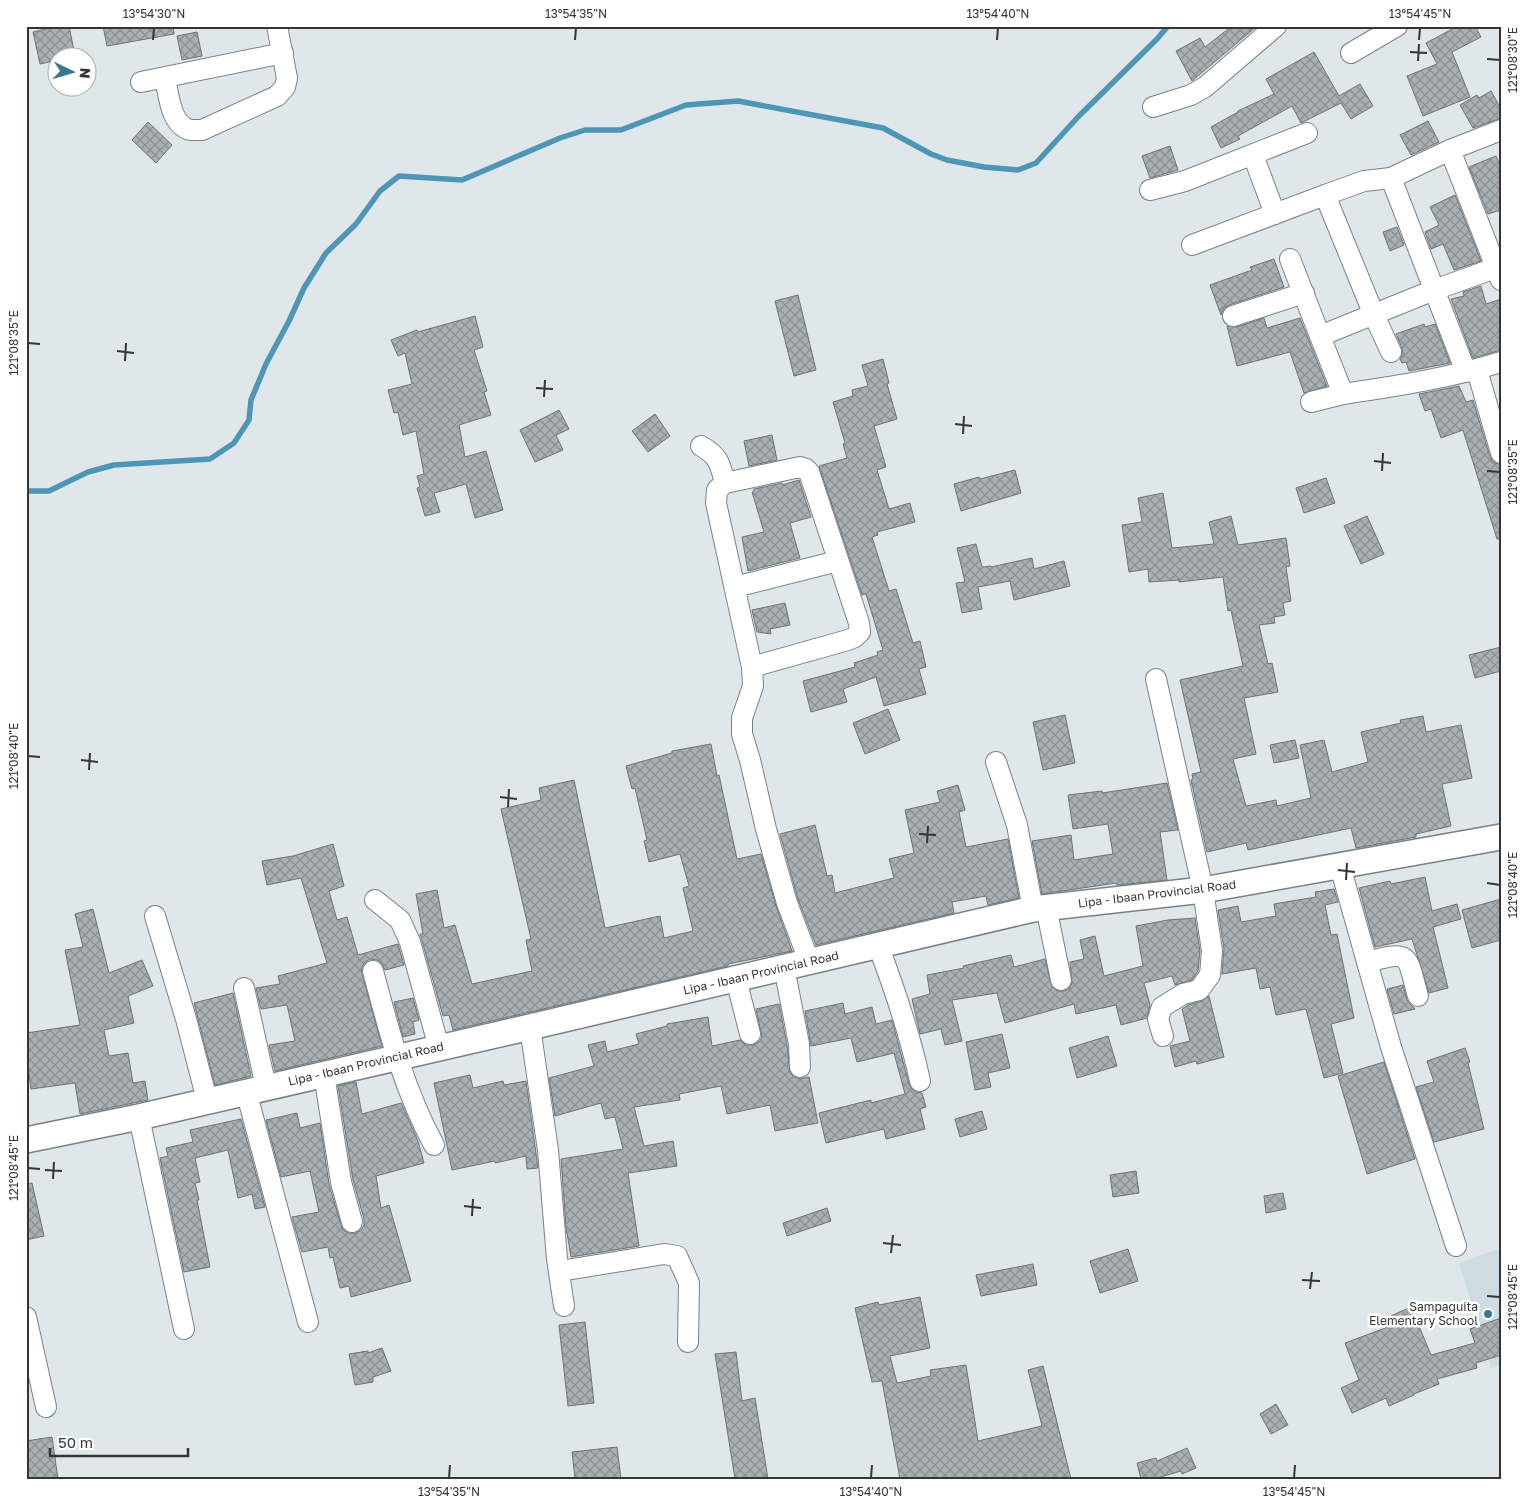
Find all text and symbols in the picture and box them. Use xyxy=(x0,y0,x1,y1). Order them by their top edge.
text: 13°54'30"N xyxy=(123,6,185,21)
text: 13°54'35"N xyxy=(545,6,607,21)
text: 13°54'40"N xyxy=(966,6,1030,21)
text: 13°54'45"N xyxy=(1389,6,1451,21)
text: 121°08'30"E xyxy=(1505,27,1520,93)
north arrow xyxy=(48,48,98,98)
text: N xyxy=(77,67,94,79)
text: 121°08'35"E xyxy=(6,310,21,376)
text: 121°08'35"E xyxy=(1505,439,1520,505)
text: 121°08'40"E xyxy=(6,723,21,789)
text: 121°08'40"E xyxy=(1505,852,1520,918)
street label: Lipa - Ibaan Provincial Road xyxy=(1077,876,1237,911)
street label: Lipa - Ibaan Provincial Road xyxy=(682,947,840,998)
street label: Lipa - Ibaan Provincial Road xyxy=(287,1038,445,1089)
text: 121°08'45"E xyxy=(6,1135,21,1201)
text: 121°08'45"E xyxy=(1505,1264,1520,1330)
place label: Sampaguita Elementary School xyxy=(1369,1299,1478,1328)
marker: Sampaguita Elementary School xyxy=(1482,1308,1494,1320)
scale bar xyxy=(50,1425,188,1457)
text: 50 m xyxy=(58,1433,93,1451)
text: 13°54'35"N xyxy=(418,1484,480,1499)
text: 13°54'40"N xyxy=(839,1484,903,1499)
text: 13°54'45"N xyxy=(1263,1484,1325,1499)

